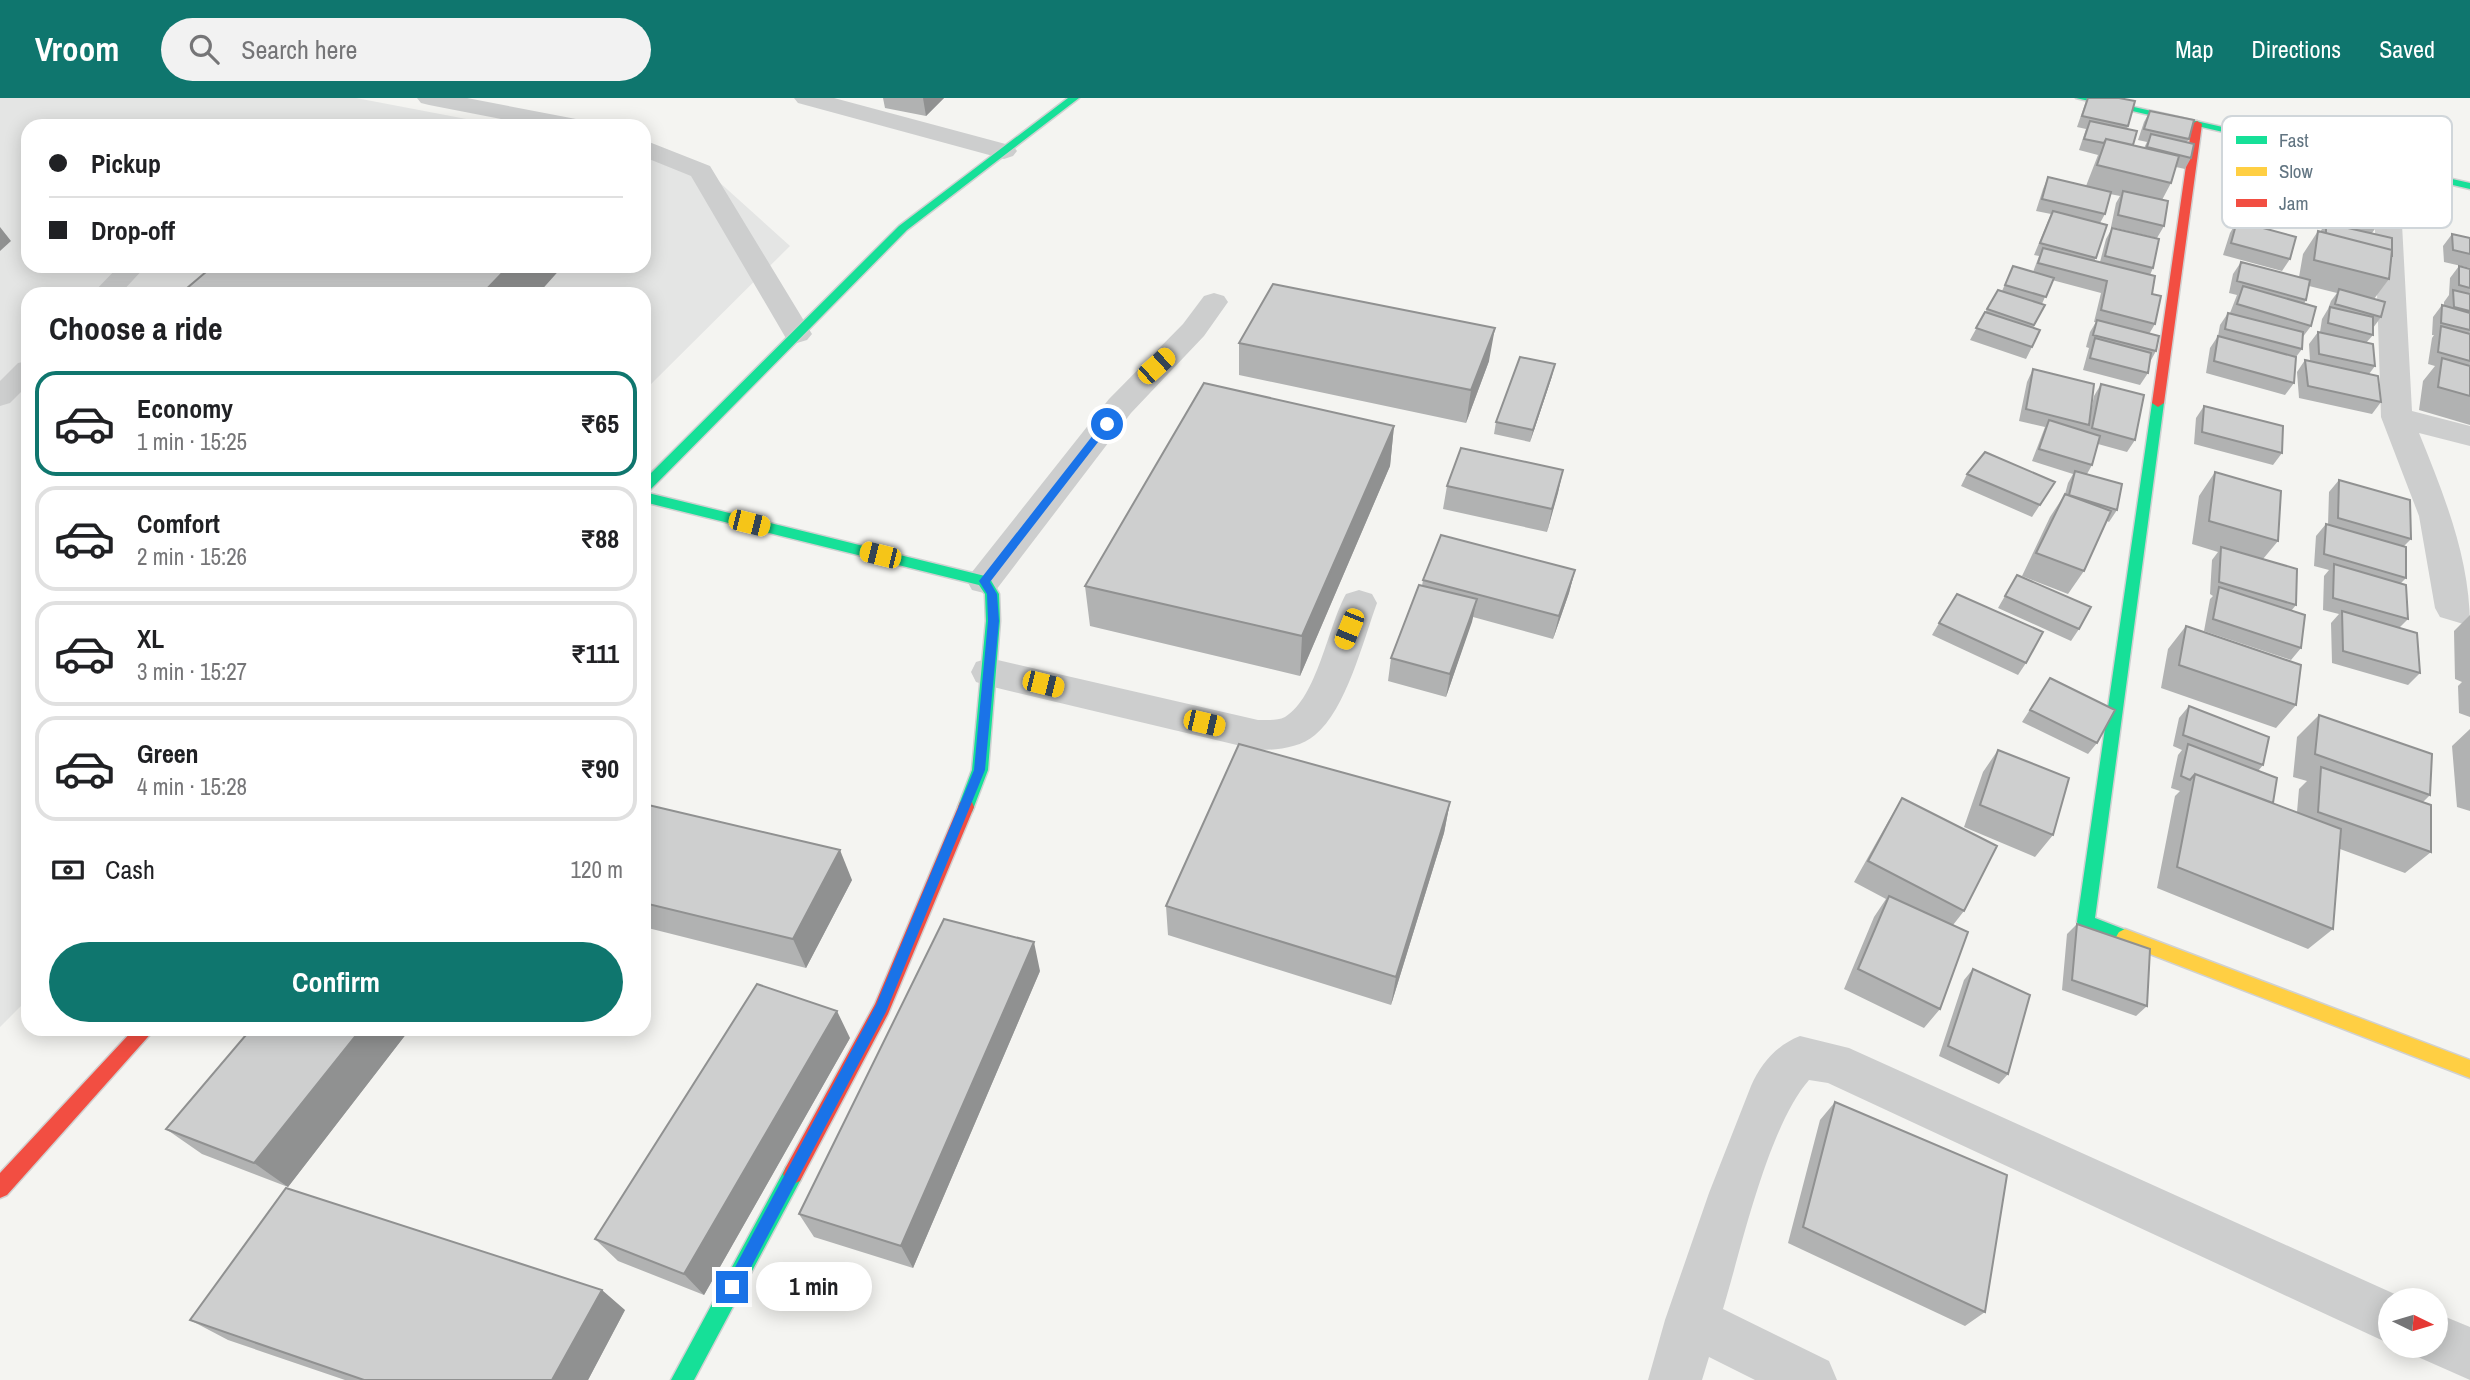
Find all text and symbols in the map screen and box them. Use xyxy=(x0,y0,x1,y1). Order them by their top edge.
search box xyxy=(161,18,651,81)
text: Vroom xyxy=(35,27,119,71)
icon: search xyxy=(185,30,223,68)
text: Search here xyxy=(241,32,357,67)
text: Map xyxy=(2175,33,2213,65)
text: Directions xyxy=(2251,33,2341,65)
text: Saved xyxy=(2379,33,2435,65)
legend xyxy=(2222,116,2452,228)
text: Fast xyxy=(2279,127,2309,153)
text: Pickup xyxy=(91,146,161,181)
text: Slow xyxy=(2279,158,2314,184)
text: Jam xyxy=(2279,190,2308,216)
text: Drop-off xyxy=(91,213,175,248)
text: Choose a ride xyxy=(49,307,223,350)
car xyxy=(1134,344,1179,388)
text: Economy xyxy=(137,391,233,426)
icon: car xyxy=(53,392,116,455)
text: ₹65 xyxy=(580,406,619,441)
route start xyxy=(1091,408,1123,440)
text: 1 min · 15:25 xyxy=(137,426,247,457)
text: Comfort xyxy=(137,506,220,541)
icon: car xyxy=(53,507,116,570)
car xyxy=(727,508,772,538)
text: ₹88 xyxy=(580,521,619,556)
car xyxy=(858,540,903,570)
text: 2 min · 15:26 xyxy=(137,541,247,572)
car xyxy=(1332,606,1367,652)
text: XL xyxy=(137,621,164,656)
icon: car xyxy=(53,622,116,685)
text: ₹111 xyxy=(571,636,619,671)
text: 3 min · 15:27 xyxy=(137,656,247,687)
car xyxy=(1021,669,1066,699)
car xyxy=(1182,708,1227,738)
text: Green xyxy=(137,736,199,771)
icon: car xyxy=(53,737,116,800)
text: ₹90 xyxy=(580,751,619,786)
text: 4 min · 15:28 xyxy=(137,771,247,802)
icon: cash xyxy=(49,851,87,889)
text: Cash xyxy=(105,852,155,887)
text: 120 m xyxy=(571,854,623,885)
button: Confirm xyxy=(49,942,623,1022)
callout: 1 min xyxy=(756,1262,872,1312)
route end xyxy=(716,1271,748,1303)
text: 1 min xyxy=(789,1271,839,1302)
north arrow xyxy=(2378,1288,2448,1358)
map controls xyxy=(2378,1288,2448,1358)

